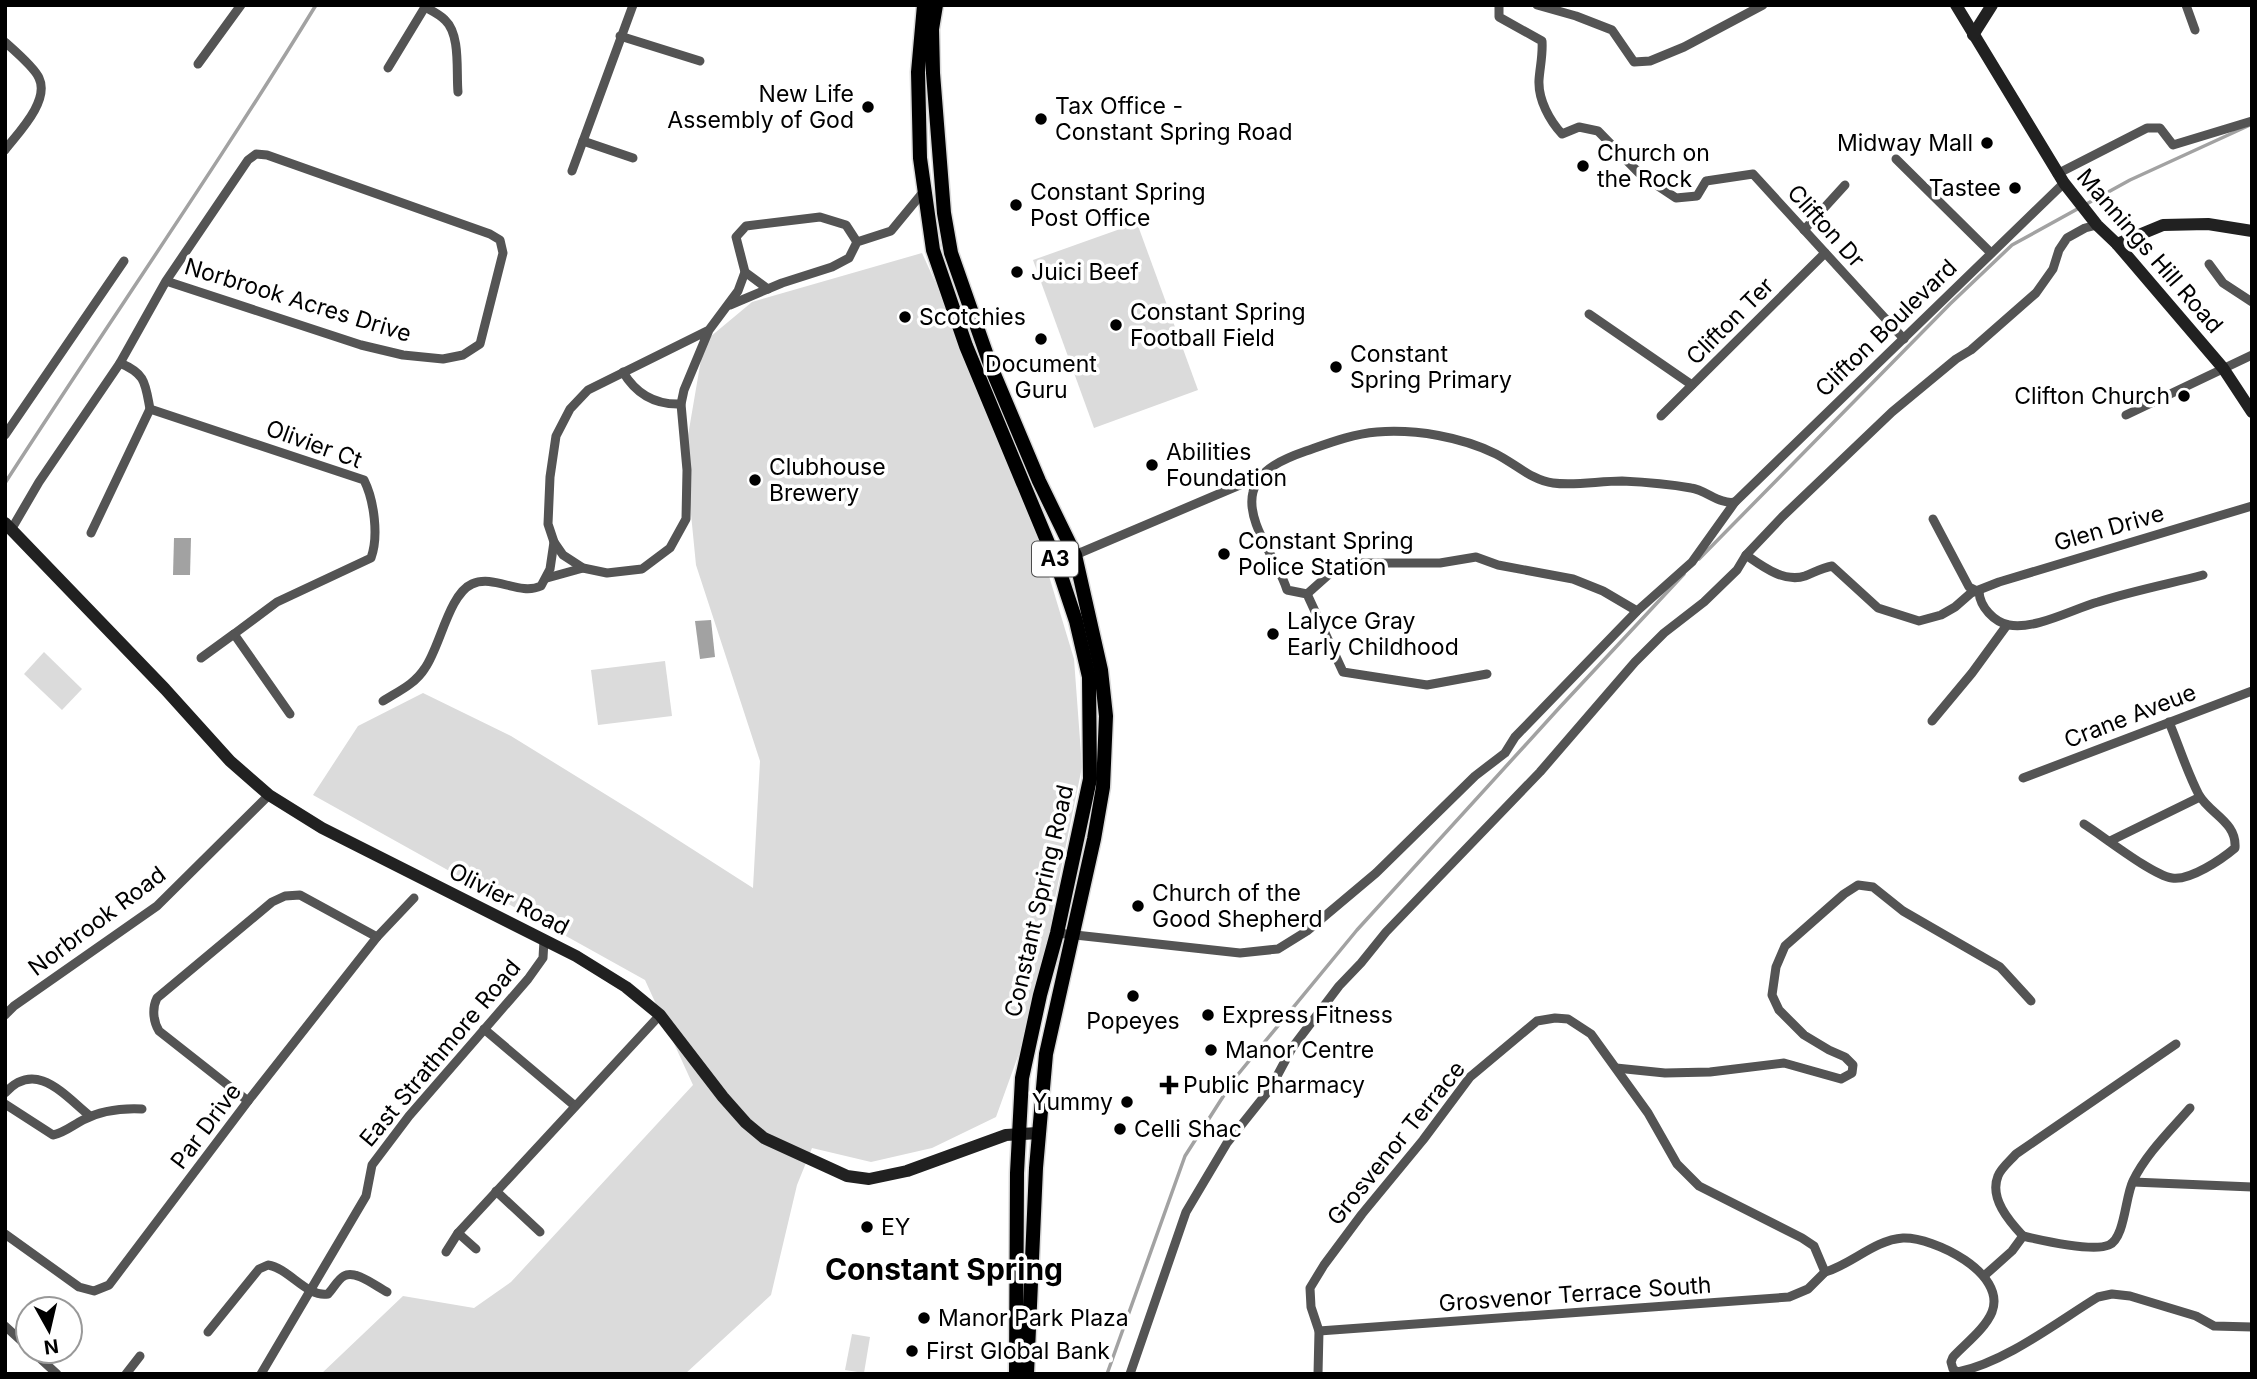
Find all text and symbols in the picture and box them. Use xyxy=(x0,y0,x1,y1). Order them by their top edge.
place label: New Life Assembly of God xyxy=(667,80,854,134)
place label: Tax Office - Constant Spring Road xyxy=(1055,92,1293,146)
marker: New Life Assembly of God xyxy=(860,99,876,115)
marker: Tax Office - Constant Spring Road xyxy=(1033,111,1049,127)
place label: Midway Mall xyxy=(1837,129,1973,157)
marker: Midway Mall xyxy=(1979,135,1995,151)
place label: Church on the Rock xyxy=(1597,139,1710,193)
marker: Church on the Rock xyxy=(1575,158,1591,174)
street label: Mannings Hill Road xyxy=(2071,163,2229,339)
place label: Tastee xyxy=(1929,174,2001,202)
place label: Constant Spring Post Office xyxy=(1030,178,1206,232)
street label: Clifton Dr xyxy=(1781,179,1871,274)
marker: Tastee xyxy=(2007,180,2023,196)
marker: Constant Spring Post Office xyxy=(1008,197,1024,213)
street label: Norbrook Acres Drive xyxy=(181,252,415,348)
street label: Clifton Boulevard xyxy=(1809,253,1963,403)
place label: Juici Beef xyxy=(1031,258,1139,286)
marker: Juici Beef xyxy=(1009,264,1025,280)
street label: Clifton Ter xyxy=(1681,271,1780,370)
place label: Constant Spring Football Field xyxy=(1130,298,1306,352)
place label: Scotchies xyxy=(919,303,1026,331)
marker: Scotchies xyxy=(897,309,913,325)
marker: Constant Spring Football Field xyxy=(1108,317,1124,333)
marker: Document Guru xyxy=(1033,331,1049,347)
place label: Constant Spring Primary xyxy=(1350,340,1512,394)
place label: Document Guru xyxy=(985,350,1097,404)
marker: Constant Spring Primary xyxy=(1328,359,1344,375)
place label: Clifton Church xyxy=(2014,382,2170,410)
marker: Clifton Church xyxy=(2176,388,2192,404)
street label: Olivier Ct xyxy=(262,414,366,474)
place label: Abilities Foundation xyxy=(1166,438,1287,492)
place label: Clubhouse Brewery xyxy=(769,453,886,507)
marker: Abilities Foundation xyxy=(1144,457,1160,473)
marker: Clubhouse Brewery xyxy=(747,472,763,488)
street label: Glen Drive xyxy=(2051,499,2167,557)
place label: Constant Spring Police Station xyxy=(1238,527,1414,581)
road number: A3 xyxy=(1032,542,1078,576)
marker: Constant Spring Police Station xyxy=(1216,546,1232,562)
place label: Lalyce Gray Early Childhood xyxy=(1287,607,1459,661)
marker: Lalyce Gray Early Childhood xyxy=(1265,626,1281,642)
street label: Crane Aveue xyxy=(2060,678,2200,754)
street label: Constant Spring Road xyxy=(999,782,1079,1020)
street label: Olivier Road xyxy=(444,857,574,941)
street label: Norbrook Road xyxy=(23,860,171,982)
place label: Church of the Good Shepherd xyxy=(1152,879,1323,933)
marker: Church of the Good Shepherd xyxy=(1130,898,1146,914)
street label: East Strathmore Road xyxy=(354,954,526,1152)
marker: Popeyes xyxy=(1125,988,1141,1004)
place label: Express Fitness xyxy=(1222,1001,1393,1029)
place label: Popeyes xyxy=(1086,1007,1180,1035)
marker: Express Fitness xyxy=(1200,1007,1216,1023)
place label: Manor Centre xyxy=(1225,1036,1374,1064)
marker: Manor Centre xyxy=(1203,1042,1219,1058)
street label: Grosvenor Terrace xyxy=(1321,1055,1471,1231)
place label: Public Pharmacy xyxy=(1183,1071,1365,1099)
marker: Public Pharmacy xyxy=(1161,1077,1177,1093)
street label: Par Drive xyxy=(165,1078,247,1174)
place label: Yummy xyxy=(1032,1088,1113,1116)
marker: Yummy xyxy=(1119,1094,1135,1110)
place label: Celli Shac xyxy=(1134,1115,1242,1143)
marker: Celli Shac xyxy=(1112,1121,1128,1137)
place label: EY xyxy=(881,1213,911,1241)
marker: EY xyxy=(859,1219,875,1235)
district label: Constant Spring xyxy=(825,1251,1063,1287)
street label: Grosvenor Terrace South xyxy=(1438,1271,1712,1317)
north arrow xyxy=(14,1295,84,1365)
place label: Manor Park Plaza xyxy=(938,1304,1129,1332)
marker: Manor Park Plaza xyxy=(916,1310,932,1326)
text: N xyxy=(43,1334,60,1359)
place label: First Global Bank xyxy=(926,1337,1110,1365)
marker: First Global Bank xyxy=(904,1343,920,1359)

